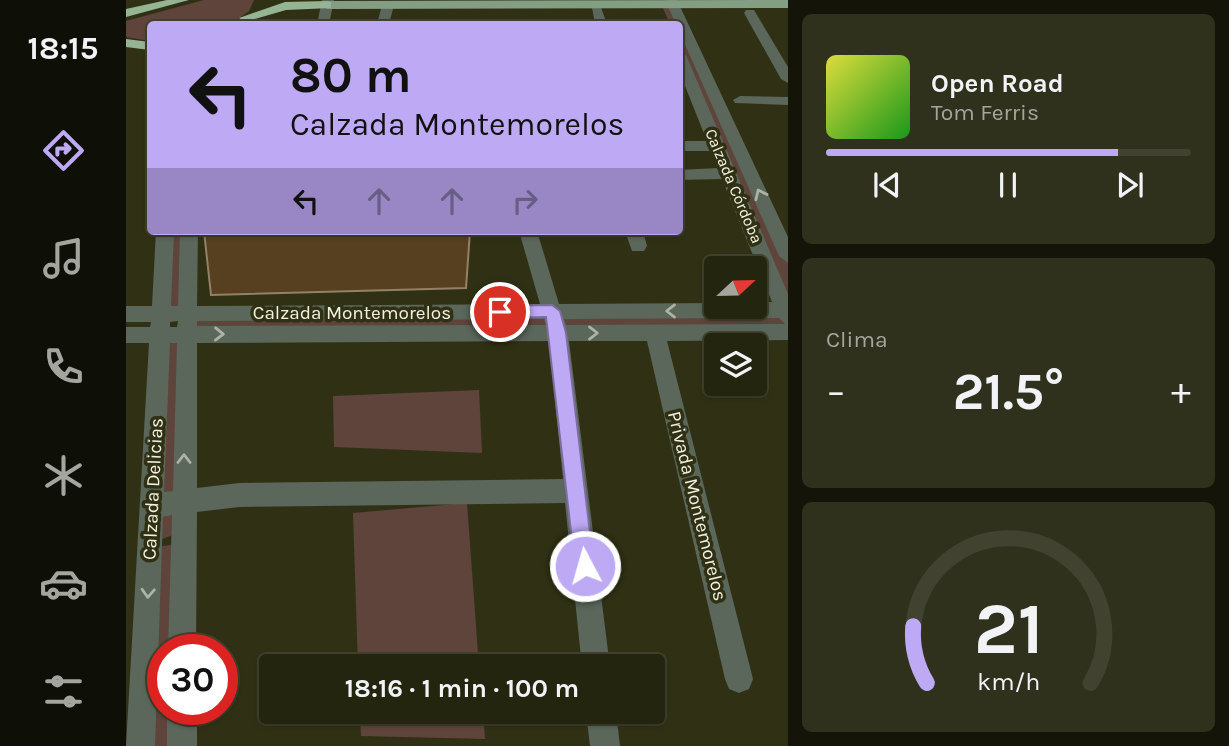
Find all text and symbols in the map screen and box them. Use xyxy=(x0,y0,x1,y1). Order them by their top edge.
text: 18:15 xyxy=(28,30,98,67)
text: 80 m xyxy=(290,47,412,104)
icon: left xyxy=(175,49,266,140)
text: Open Road xyxy=(931,68,1064,99)
text: Tom Ferris xyxy=(931,99,1039,126)
text: Calzada Montemorelos xyxy=(290,106,624,143)
icon: directions xyxy=(39,126,88,175)
street label: Calzada Córdoba xyxy=(701,126,767,246)
icon: previous xyxy=(868,166,906,204)
icon: pause xyxy=(989,166,1027,204)
icon: next xyxy=(1111,166,1149,204)
icon: left xyxy=(287,182,325,220)
icon: ahead xyxy=(360,182,398,220)
icon: ahead xyxy=(433,182,471,220)
icon: right xyxy=(506,182,544,220)
one-way arrow xyxy=(754,189,768,201)
icon: music xyxy=(39,234,88,283)
north arrow xyxy=(704,256,766,318)
map controls xyxy=(704,256,767,396)
pin xyxy=(470,282,530,342)
icon: arrive xyxy=(481,293,519,331)
street label: Calzada Montemorelos xyxy=(253,302,451,324)
one-way arrow xyxy=(665,303,676,319)
one-way arrow xyxy=(588,325,599,341)
one-way arrow xyxy=(214,326,224,342)
text: Clima xyxy=(826,326,888,353)
button: layers xyxy=(704,333,767,396)
icon: phone xyxy=(39,342,88,391)
text: 21.5° xyxy=(953,361,1064,422)
text: − xyxy=(826,369,846,414)
text: + xyxy=(1171,369,1191,414)
street label: Privada Montemorelos xyxy=(663,409,731,603)
street label: Calzada Delicias xyxy=(138,417,168,561)
icon: climate xyxy=(39,451,88,500)
one-way arrow xyxy=(176,453,192,463)
position arrow xyxy=(548,529,622,603)
icon: car xyxy=(39,559,88,608)
text: 21 xyxy=(974,586,1044,671)
one-way arrow xyxy=(141,588,156,599)
speed limit sign: 30 xyxy=(147,634,238,725)
icon: filters xyxy=(39,667,88,716)
text: km/h xyxy=(977,667,1040,696)
text: 18:16 · 1 min · 100 m xyxy=(345,673,579,704)

